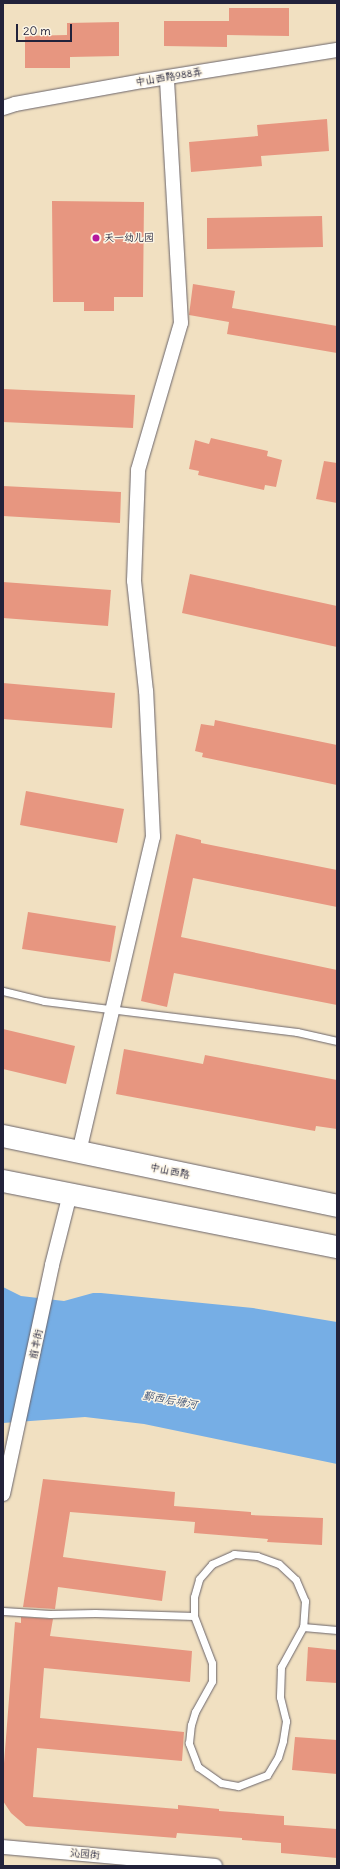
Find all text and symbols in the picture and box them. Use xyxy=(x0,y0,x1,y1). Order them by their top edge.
scale bar xyxy=(18,16,74,42)
text: 20 m xyxy=(23,23,51,38)
street label: 中山西路988弄 xyxy=(135,66,203,88)
place label: 天一幼儿园 xyxy=(104,232,154,244)
marker: 天一幼儿园 xyxy=(91,233,101,243)
street label: 中山西路 xyxy=(149,1161,191,1181)
street label: 前丰街 xyxy=(27,1328,45,1360)
water label: 鄞西后塘河 xyxy=(142,1389,198,1411)
street label: 沁园街 xyxy=(70,1847,100,1861)

